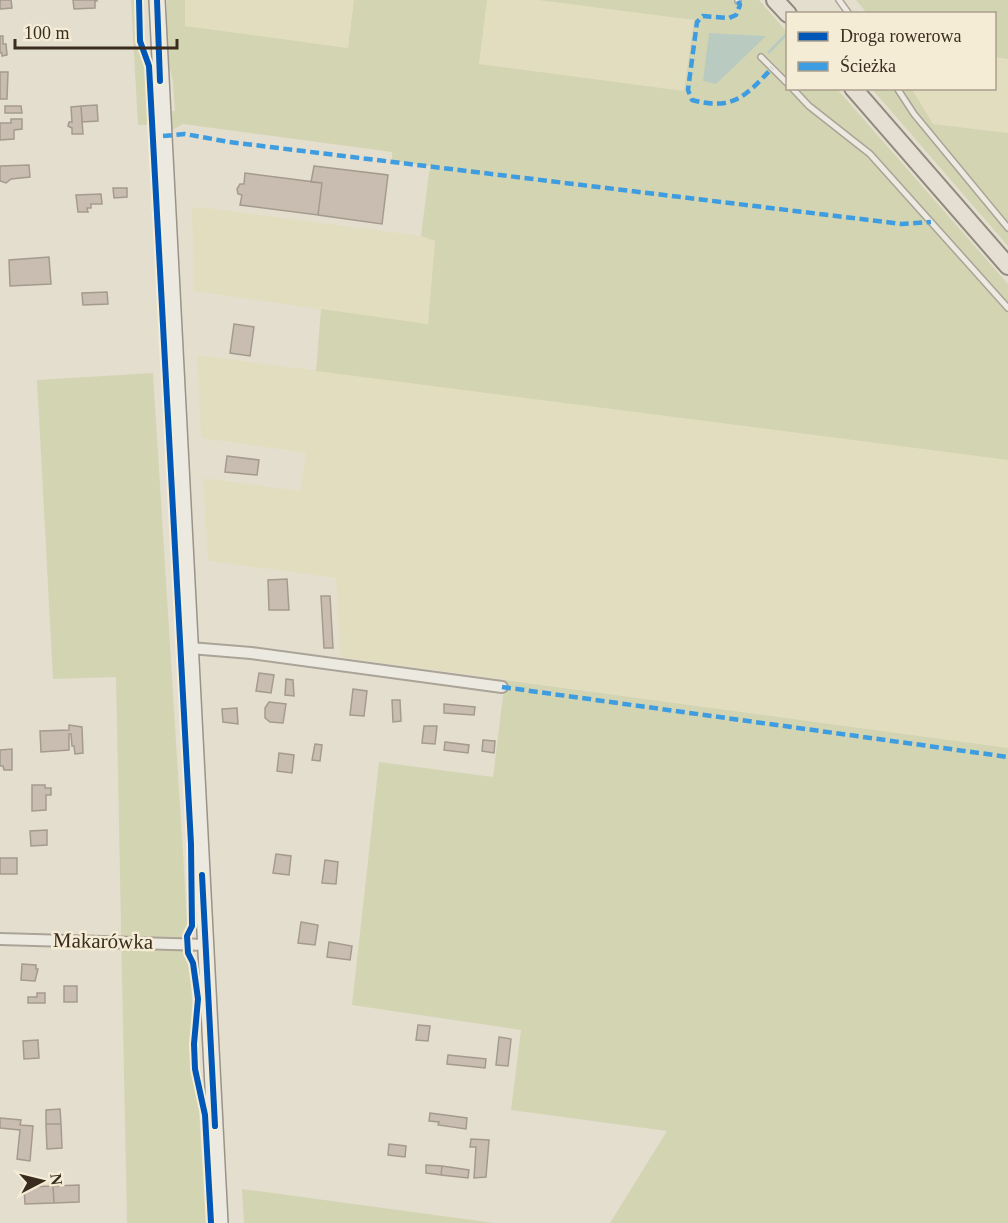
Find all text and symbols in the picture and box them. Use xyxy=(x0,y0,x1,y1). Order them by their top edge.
scale bar xyxy=(15,12,177,50)
legend xyxy=(786,12,996,90)
text: 100 m xyxy=(24,23,70,43)
text: Droga rowerowa xyxy=(840,26,961,46)
text: Ścieżka xyxy=(840,55,896,76)
street label: Makarówka xyxy=(53,928,154,954)
north arrow xyxy=(12,1151,72,1211)
text: N xyxy=(47,1172,66,1186)

